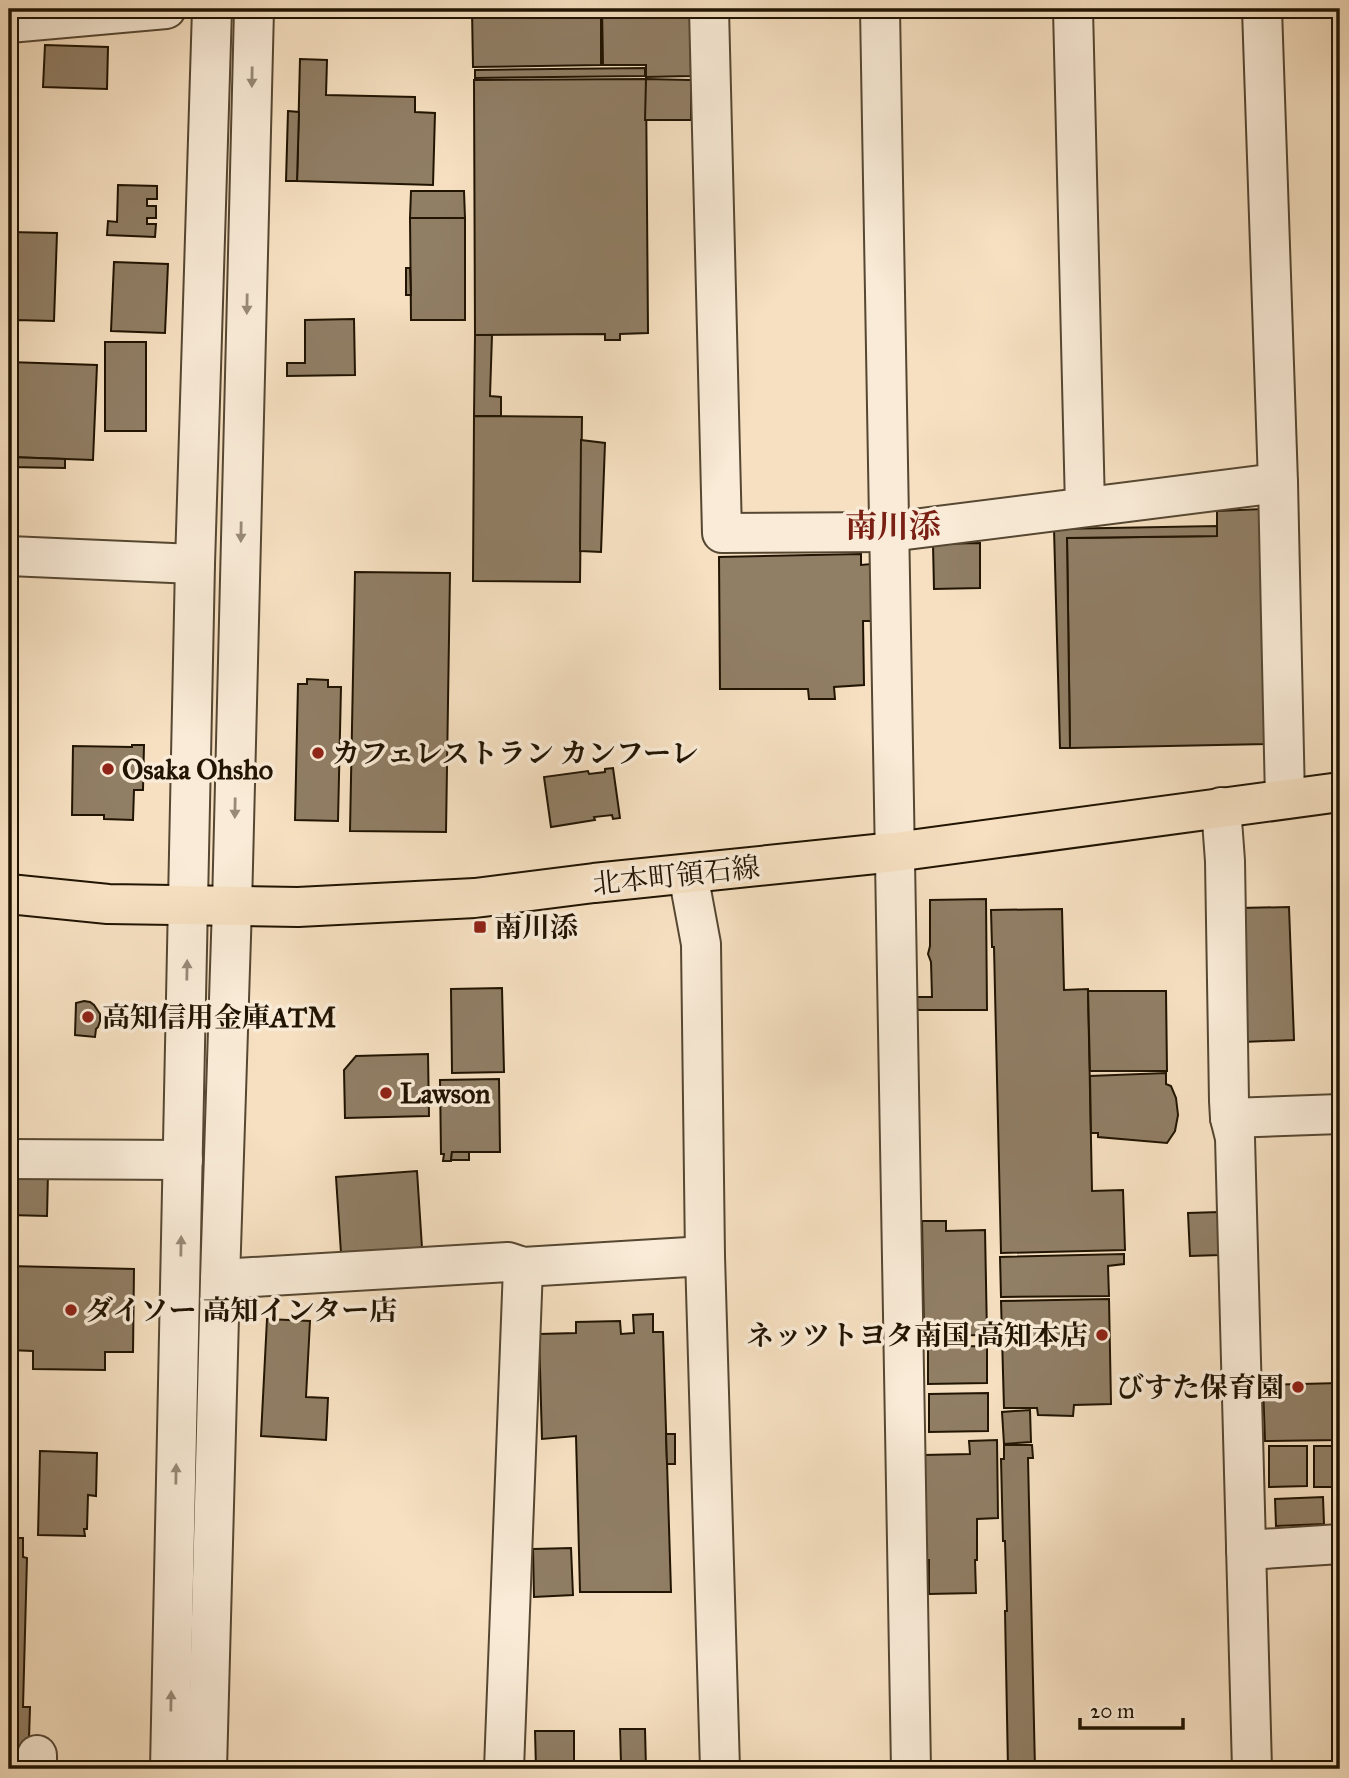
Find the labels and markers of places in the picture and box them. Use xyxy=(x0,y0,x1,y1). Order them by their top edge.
place label: カフェレストラン カンフーレ xyxy=(332,736,698,771)
marker: カフェレストラン カンフーレ xyxy=(310,745,326,761)
place label: Osaka Ohsho xyxy=(122,752,273,787)
marker: Osaka Ohsho xyxy=(100,761,116,777)
place label: 南川添 xyxy=(494,910,578,945)
marker: 南川添 xyxy=(472,919,488,935)
place label: 高知信用金庫ATM xyxy=(102,1000,336,1035)
marker: 高知信用金庫ATM xyxy=(80,1009,96,1025)
place label: Lawson xyxy=(400,1076,490,1111)
marker: Lawson xyxy=(378,1085,394,1101)
place label: ダイソー 高知インター店 xyxy=(85,1293,397,1328)
marker: ダイソー 高知インター店 xyxy=(63,1302,79,1318)
place label: ネッツトヨタ南国 高知本店 xyxy=(746,1318,1088,1353)
marker: ネッツトヨタ南国 高知本店 xyxy=(1094,1327,1110,1343)
place label: びすた保育園 xyxy=(1116,1370,1284,1405)
marker: びすた保育園 xyxy=(1290,1379,1306,1395)

